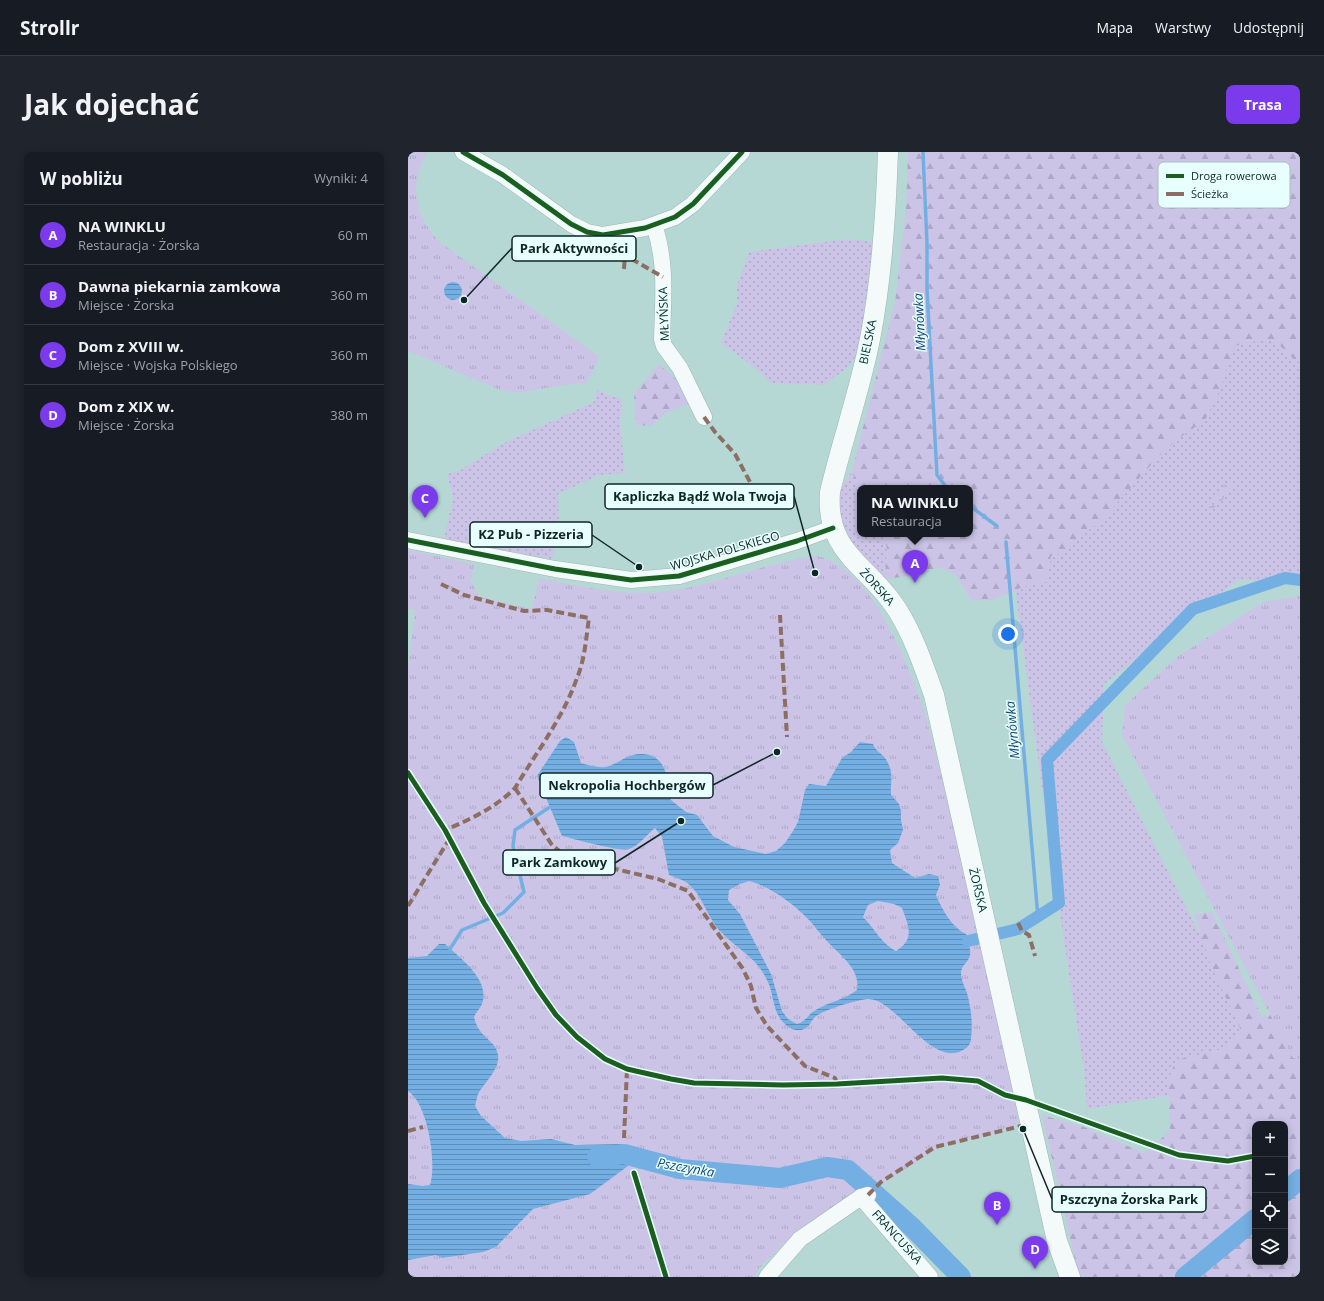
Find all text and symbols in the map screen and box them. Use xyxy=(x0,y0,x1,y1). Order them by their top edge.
text: Strollr xyxy=(20,15,79,41)
text: Mapa xyxy=(1096,18,1133,37)
text: Warstwy xyxy=(1155,18,1211,37)
text: Udostępnij xyxy=(1233,18,1304,37)
text: Jak dojechać xyxy=(24,85,199,123)
button: Trasa xyxy=(1226,85,1300,124)
legend xyxy=(1158,162,1290,208)
text: W pobliżu xyxy=(40,167,123,190)
text: Droga rowerowa xyxy=(1191,168,1277,183)
text: Wyniki: 4 xyxy=(314,169,368,187)
text: Ścieżka xyxy=(1191,186,1228,201)
text: NA WINKLU xyxy=(78,216,166,236)
text: A xyxy=(49,226,57,244)
text: 60 m xyxy=(338,226,368,244)
text: Restauracja · Żorska xyxy=(78,236,200,254)
callout: Park Aktywności xyxy=(512,236,636,261)
text: Park Aktywności xyxy=(520,239,628,257)
text: Dawna piekarnia zamkowa xyxy=(78,276,281,296)
text: B xyxy=(49,286,57,304)
text: 360 m xyxy=(330,286,368,304)
street label: MŁYŃSKA xyxy=(654,286,673,341)
water label: Młynówka xyxy=(908,292,930,351)
text: Miejsce · Żorska xyxy=(78,296,174,314)
street label: BIELSKA xyxy=(854,317,881,366)
text: Dom z XVIII w. xyxy=(78,336,184,356)
text: C xyxy=(49,346,57,364)
text: 360 m xyxy=(330,346,368,364)
text: Miejsce · Wojska Polskiego xyxy=(78,356,238,374)
text: Dom z XIX w. xyxy=(78,396,174,416)
text: D xyxy=(48,406,58,424)
text: 380 m xyxy=(330,406,368,424)
text: Miejsce · Żorska xyxy=(78,416,174,434)
callout: Kapliczka Bądź Wola Twoja xyxy=(605,484,794,509)
pin: C xyxy=(412,485,438,518)
popup xyxy=(857,485,973,537)
text: Kapliczka Bądź Wola Twoja xyxy=(613,487,787,505)
text: NA WINKLU xyxy=(871,492,959,512)
text: Restauracja xyxy=(871,512,942,530)
callout: K2 Pub - Pizzeria xyxy=(470,522,592,547)
text: K2 Pub - Pizzeria xyxy=(478,525,584,543)
street label: WOJSKA POLSKIEGO xyxy=(668,527,782,574)
pin: A xyxy=(902,550,928,583)
street label: ŻORSKA xyxy=(856,564,899,609)
your location xyxy=(998,624,1018,644)
water label: Młynówka xyxy=(1000,700,1023,760)
callout: Nekropolia Hochbergów xyxy=(540,773,713,798)
text: Nekropolia Hochbergów xyxy=(548,776,706,794)
callout: Park Zamkowy xyxy=(503,850,615,875)
text: Park Zamkowy xyxy=(511,853,608,871)
street label: ŻORSKA xyxy=(965,866,992,914)
map controls xyxy=(1252,1121,1288,1265)
button: + xyxy=(1252,1121,1288,1157)
water label: Pszczynka xyxy=(656,1153,717,1181)
button: − xyxy=(1252,1157,1288,1193)
callout: Pszczyna Żorska Park xyxy=(1052,1187,1206,1212)
text: Pszczyna Żorska Park xyxy=(1060,1190,1199,1208)
pin: B xyxy=(984,1192,1010,1225)
button: locate xyxy=(1252,1193,1288,1229)
street label: FRANCUSKA xyxy=(868,1206,927,1268)
button: layers xyxy=(1252,1229,1288,1265)
pin: D xyxy=(1022,1236,1048,1269)

